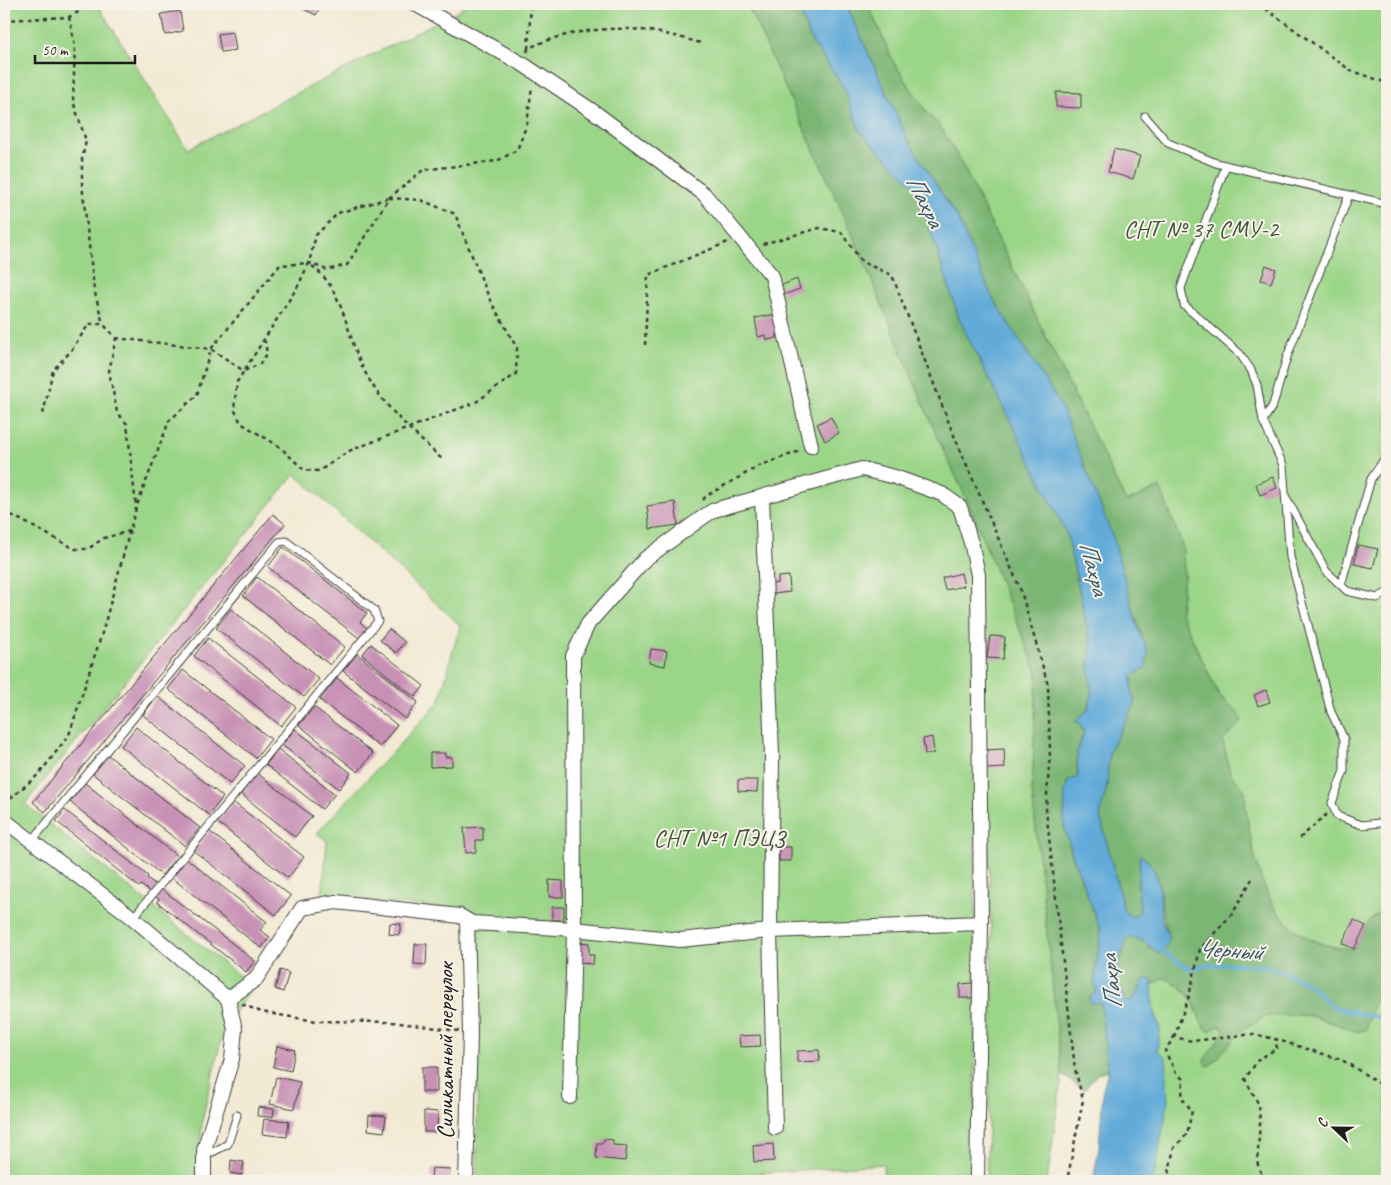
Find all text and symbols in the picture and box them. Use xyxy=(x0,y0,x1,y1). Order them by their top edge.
scale bar xyxy=(35,32,135,64)
text: 50 m xyxy=(42,41,69,60)
water label: Пахра xyxy=(898,170,952,234)
park label: СНТ № 37 СМУ-2 xyxy=(1124,214,1281,244)
water label: Пахра xyxy=(1072,538,1117,600)
park label: СНТ №1 ПЭЦЗ xyxy=(654,823,787,853)
water label: Черный xyxy=(1197,932,1268,968)
water label: Пахра xyxy=(1092,951,1130,1011)
street label: Силикатный переулок xyxy=(430,961,460,1139)
north arrow xyxy=(1308,1102,1358,1152)
text: С xyxy=(1313,1115,1332,1130)

